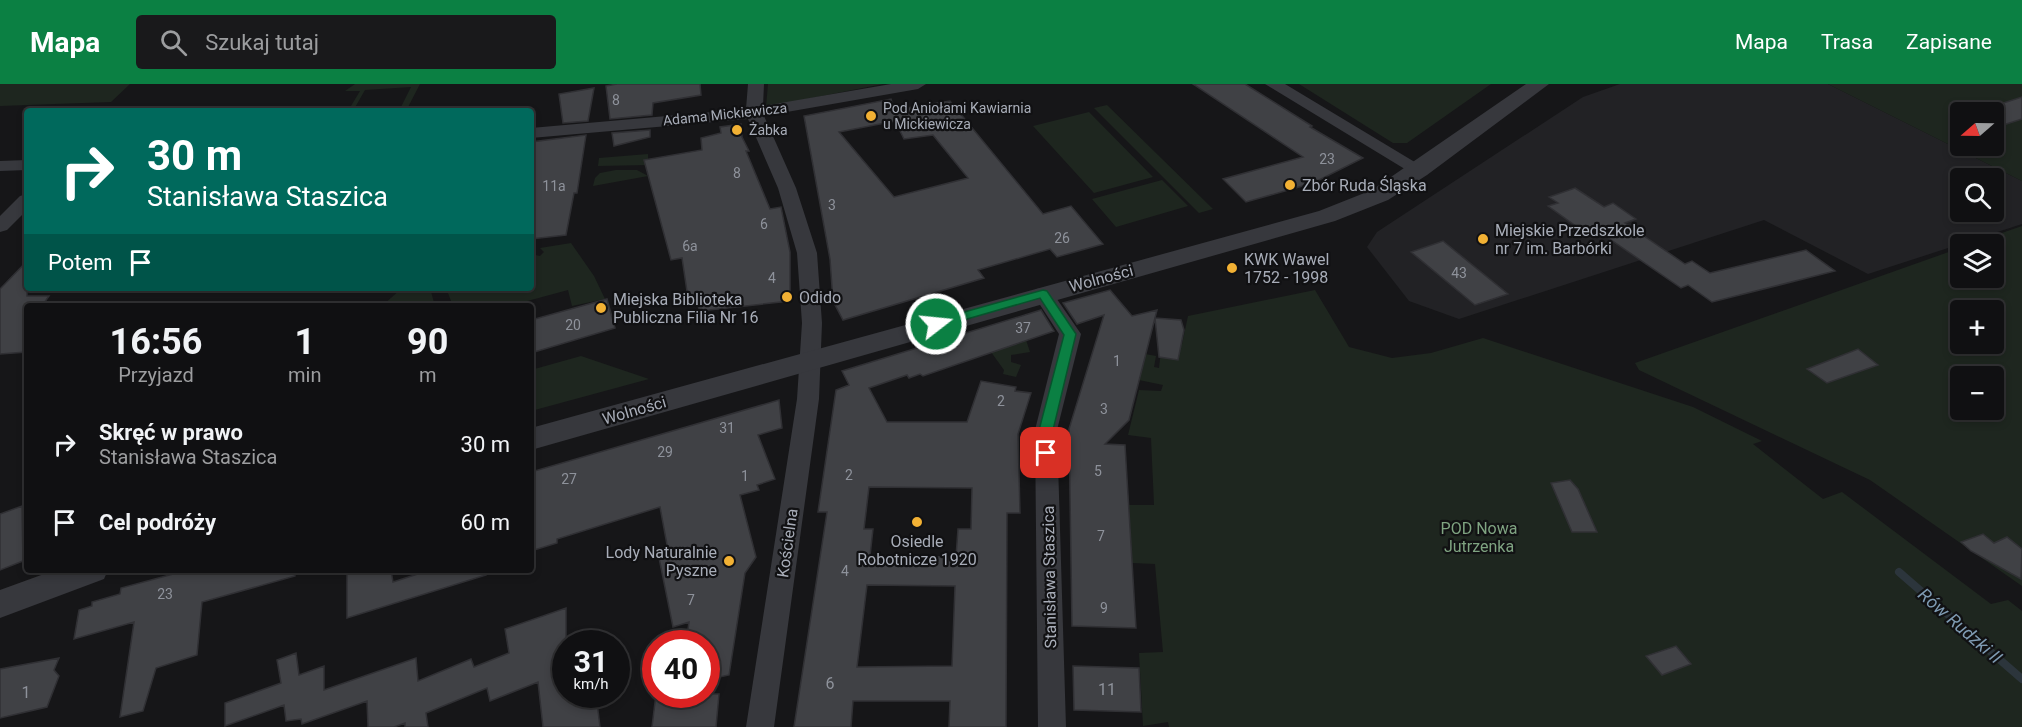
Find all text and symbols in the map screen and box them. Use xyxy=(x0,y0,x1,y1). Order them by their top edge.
search box xyxy=(136,15,556,69)
text: Mapa xyxy=(30,26,100,59)
icon: search xyxy=(157,26,190,59)
text: Szukaj tutaj xyxy=(205,30,319,55)
text: Mapa xyxy=(1735,30,1788,54)
text: Trasa xyxy=(1821,30,1873,54)
text: Zapisane xyxy=(1906,30,1992,54)
house number: 8 xyxy=(612,92,620,108)
street label: Adama Mickiewicza xyxy=(662,100,788,128)
place label: Pod Aniołami Kawiarnia u Mickiewicza xyxy=(883,100,1031,132)
north arrow xyxy=(1950,102,2004,156)
map controls xyxy=(1950,102,2004,420)
marker: Pod Aniołami Kawiarnia u Mickiewicza xyxy=(864,109,878,123)
place label: Żabka xyxy=(749,122,788,138)
marker: Żabka xyxy=(730,123,744,137)
text: 30 m xyxy=(147,131,242,180)
icon: right xyxy=(48,132,126,210)
house number: 23 xyxy=(1319,151,1335,167)
house number: 8 xyxy=(733,165,741,181)
button: search xyxy=(1950,168,2004,222)
place label: Zbór Ruda Śląska xyxy=(1302,175,1427,195)
house number: 11a xyxy=(542,178,566,194)
marker: Zbór Ruda Śląska xyxy=(1283,178,1297,192)
text: Stanisława Staszica xyxy=(147,181,388,213)
house number: 3 xyxy=(828,197,836,213)
house number: 6 xyxy=(760,216,768,232)
place label: Miejskie Przedszkole nr 7 im. Barbórki xyxy=(1495,221,1645,258)
house number: 26 xyxy=(1054,230,1070,246)
marker: Miejskie Przedszkole nr 7 im. Barbórki xyxy=(1476,232,1490,246)
button: layers xyxy=(1950,234,2004,288)
house number: 6a xyxy=(682,238,698,254)
icon: arrive xyxy=(124,246,157,279)
text: Potem xyxy=(48,250,112,275)
place label: KWK Wawel 1752 - 1998 xyxy=(1244,250,1329,287)
street label: Wolności xyxy=(1067,261,1135,296)
marker: KWK Wawel 1752 - 1998 xyxy=(1225,261,1239,275)
house number: 43 xyxy=(1451,265,1467,281)
house number: 4 xyxy=(768,270,776,286)
place label: Odido xyxy=(799,288,841,307)
place label: Miejska Biblioteka Publiczna Filia Nr 16 xyxy=(613,290,758,327)
marker: Odido xyxy=(780,290,794,304)
position arrow xyxy=(904,292,968,356)
button: + xyxy=(1950,300,2004,354)
marker: Miejska Biblioteka Publiczna Filia Nr 16 xyxy=(594,301,608,315)
house number: 20 xyxy=(565,317,581,333)
house number: 37 xyxy=(1015,320,1031,336)
text: 16:56 xyxy=(110,321,202,363)
text: 1 xyxy=(294,321,315,363)
text: 90 xyxy=(407,321,448,363)
house number: 1 xyxy=(1113,353,1121,369)
text: Przyjazd xyxy=(118,363,194,387)
text: min xyxy=(288,363,321,387)
text: m xyxy=(419,363,436,387)
button: − xyxy=(1950,366,2004,420)
street label: Wolności xyxy=(600,392,668,429)
house number: 2 xyxy=(997,393,1005,409)
house number: 3 xyxy=(1100,401,1108,417)
text: Skręć w prawo xyxy=(99,420,243,445)
house number: 31 xyxy=(719,420,735,436)
pin xyxy=(1020,427,1071,478)
icon: right xyxy=(48,428,81,461)
text: 30 m xyxy=(461,432,510,457)
icon: arrive xyxy=(1029,436,1062,469)
house number: 29 xyxy=(657,444,673,460)
text: Stanisława Staszica xyxy=(99,445,277,469)
house number: 5 xyxy=(1094,463,1102,479)
house number: 2 xyxy=(845,467,853,483)
house number: 1 xyxy=(741,468,749,484)
house number: 27 xyxy=(561,471,577,487)
street label: Stanisława Staszica xyxy=(1039,505,1060,649)
icon: arrive xyxy=(48,506,81,539)
street label: Kościelna xyxy=(773,507,802,579)
text: Cel podróży xyxy=(99,510,216,535)
text: 60 m xyxy=(461,510,510,535)
marker: Osiedle Robotnicze 1920 xyxy=(910,515,924,529)
park label: POD Nowa Jutrzenka xyxy=(1441,519,1517,556)
house number: 7 xyxy=(1097,528,1105,544)
place label: Osiedle Robotnicze 1920 xyxy=(857,532,977,569)
place label: Lody Naturalnie Pyszne xyxy=(606,543,717,580)
marker: Lody Naturalnie Pyszne xyxy=(722,554,736,568)
house number: 4 xyxy=(841,563,849,579)
water label: Rów Rudzki II xyxy=(1914,584,2007,668)
house number: 23 xyxy=(157,586,173,602)
house number: 7 xyxy=(687,592,695,608)
house number: 9 xyxy=(1100,600,1108,616)
speed limit sign: 40 xyxy=(642,630,720,708)
text: 31 xyxy=(574,644,608,679)
house number: 6 xyxy=(826,674,835,693)
text: km/h xyxy=(573,675,609,693)
house number: 11 xyxy=(1098,680,1116,699)
house number: 1 xyxy=(22,683,31,702)

